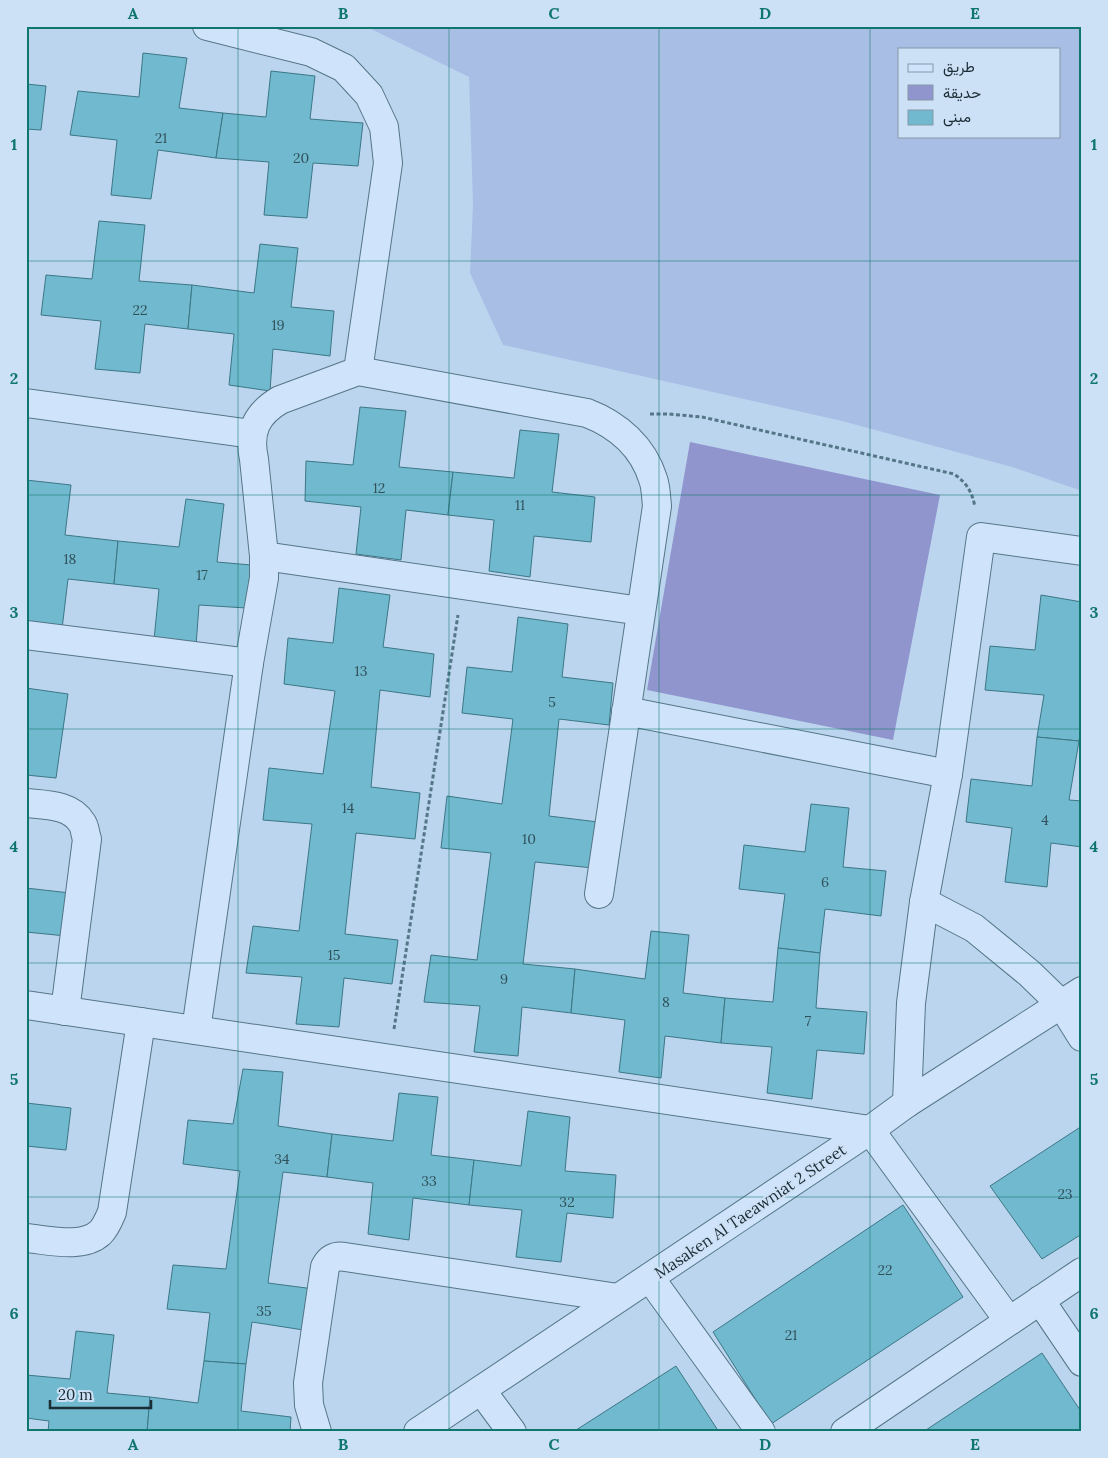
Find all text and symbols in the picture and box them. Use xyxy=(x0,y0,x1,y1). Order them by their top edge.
text: A xyxy=(128,3,139,23)
text: B xyxy=(338,3,349,23)
text: C xyxy=(548,3,560,23)
text: D xyxy=(759,3,771,23)
text: E xyxy=(970,3,980,23)
legend xyxy=(898,48,1060,138)
text: طريق xyxy=(943,57,975,77)
text: حديقة xyxy=(943,83,981,102)
text: مبنى xyxy=(943,107,971,127)
house number: 21 xyxy=(155,129,167,147)
text: 1 xyxy=(11,134,17,154)
text: 1 xyxy=(1091,134,1097,154)
house number: 20 xyxy=(293,149,309,167)
house number: 22 xyxy=(132,301,148,319)
house number: 19 xyxy=(271,316,285,334)
text: 2 xyxy=(10,368,18,388)
text: 2 xyxy=(1090,368,1098,388)
house number: 12 xyxy=(373,479,385,497)
house number: 11 xyxy=(515,496,525,514)
house number: 18 xyxy=(64,550,77,568)
house number: 17 xyxy=(196,566,208,584)
text: 3 xyxy=(10,602,19,622)
text: 3 xyxy=(1090,602,1099,622)
house number: 13 xyxy=(355,662,368,680)
house number: 5 xyxy=(548,693,556,711)
house number: 14 xyxy=(342,799,355,817)
house number: 4 xyxy=(1041,811,1049,829)
house number: 10 xyxy=(522,830,536,848)
text: 4 xyxy=(10,836,19,856)
text: 4 xyxy=(1090,836,1099,856)
house number: 6 xyxy=(821,873,829,891)
house number: 15 xyxy=(328,946,340,964)
house number: 9 xyxy=(500,970,508,988)
house number: 8 xyxy=(662,993,670,1011)
house number: 7 xyxy=(805,1012,812,1030)
text: 5 xyxy=(10,1069,19,1089)
text: 5 xyxy=(1090,1069,1099,1089)
street label: Masaken Al Taeawniat 2 Street xyxy=(650,1139,850,1283)
house number: 34 xyxy=(274,1150,290,1168)
house number: 33 xyxy=(421,1172,437,1190)
house number: 23 xyxy=(1057,1185,1073,1203)
house number: 32 xyxy=(559,1193,575,1211)
house number: 22 xyxy=(877,1261,893,1279)
house number: 35 xyxy=(256,1302,272,1320)
text: 6 xyxy=(9,1303,19,1323)
text: 6 xyxy=(1089,1303,1099,1323)
house number: 21 xyxy=(785,1326,797,1344)
scale bar xyxy=(50,1378,151,1410)
text: 20 m xyxy=(58,1385,93,1404)
text: A xyxy=(128,1434,139,1454)
text: B xyxy=(338,1434,349,1454)
text: C xyxy=(548,1434,560,1454)
text: D xyxy=(759,1434,771,1454)
text: E xyxy=(970,1434,980,1454)

